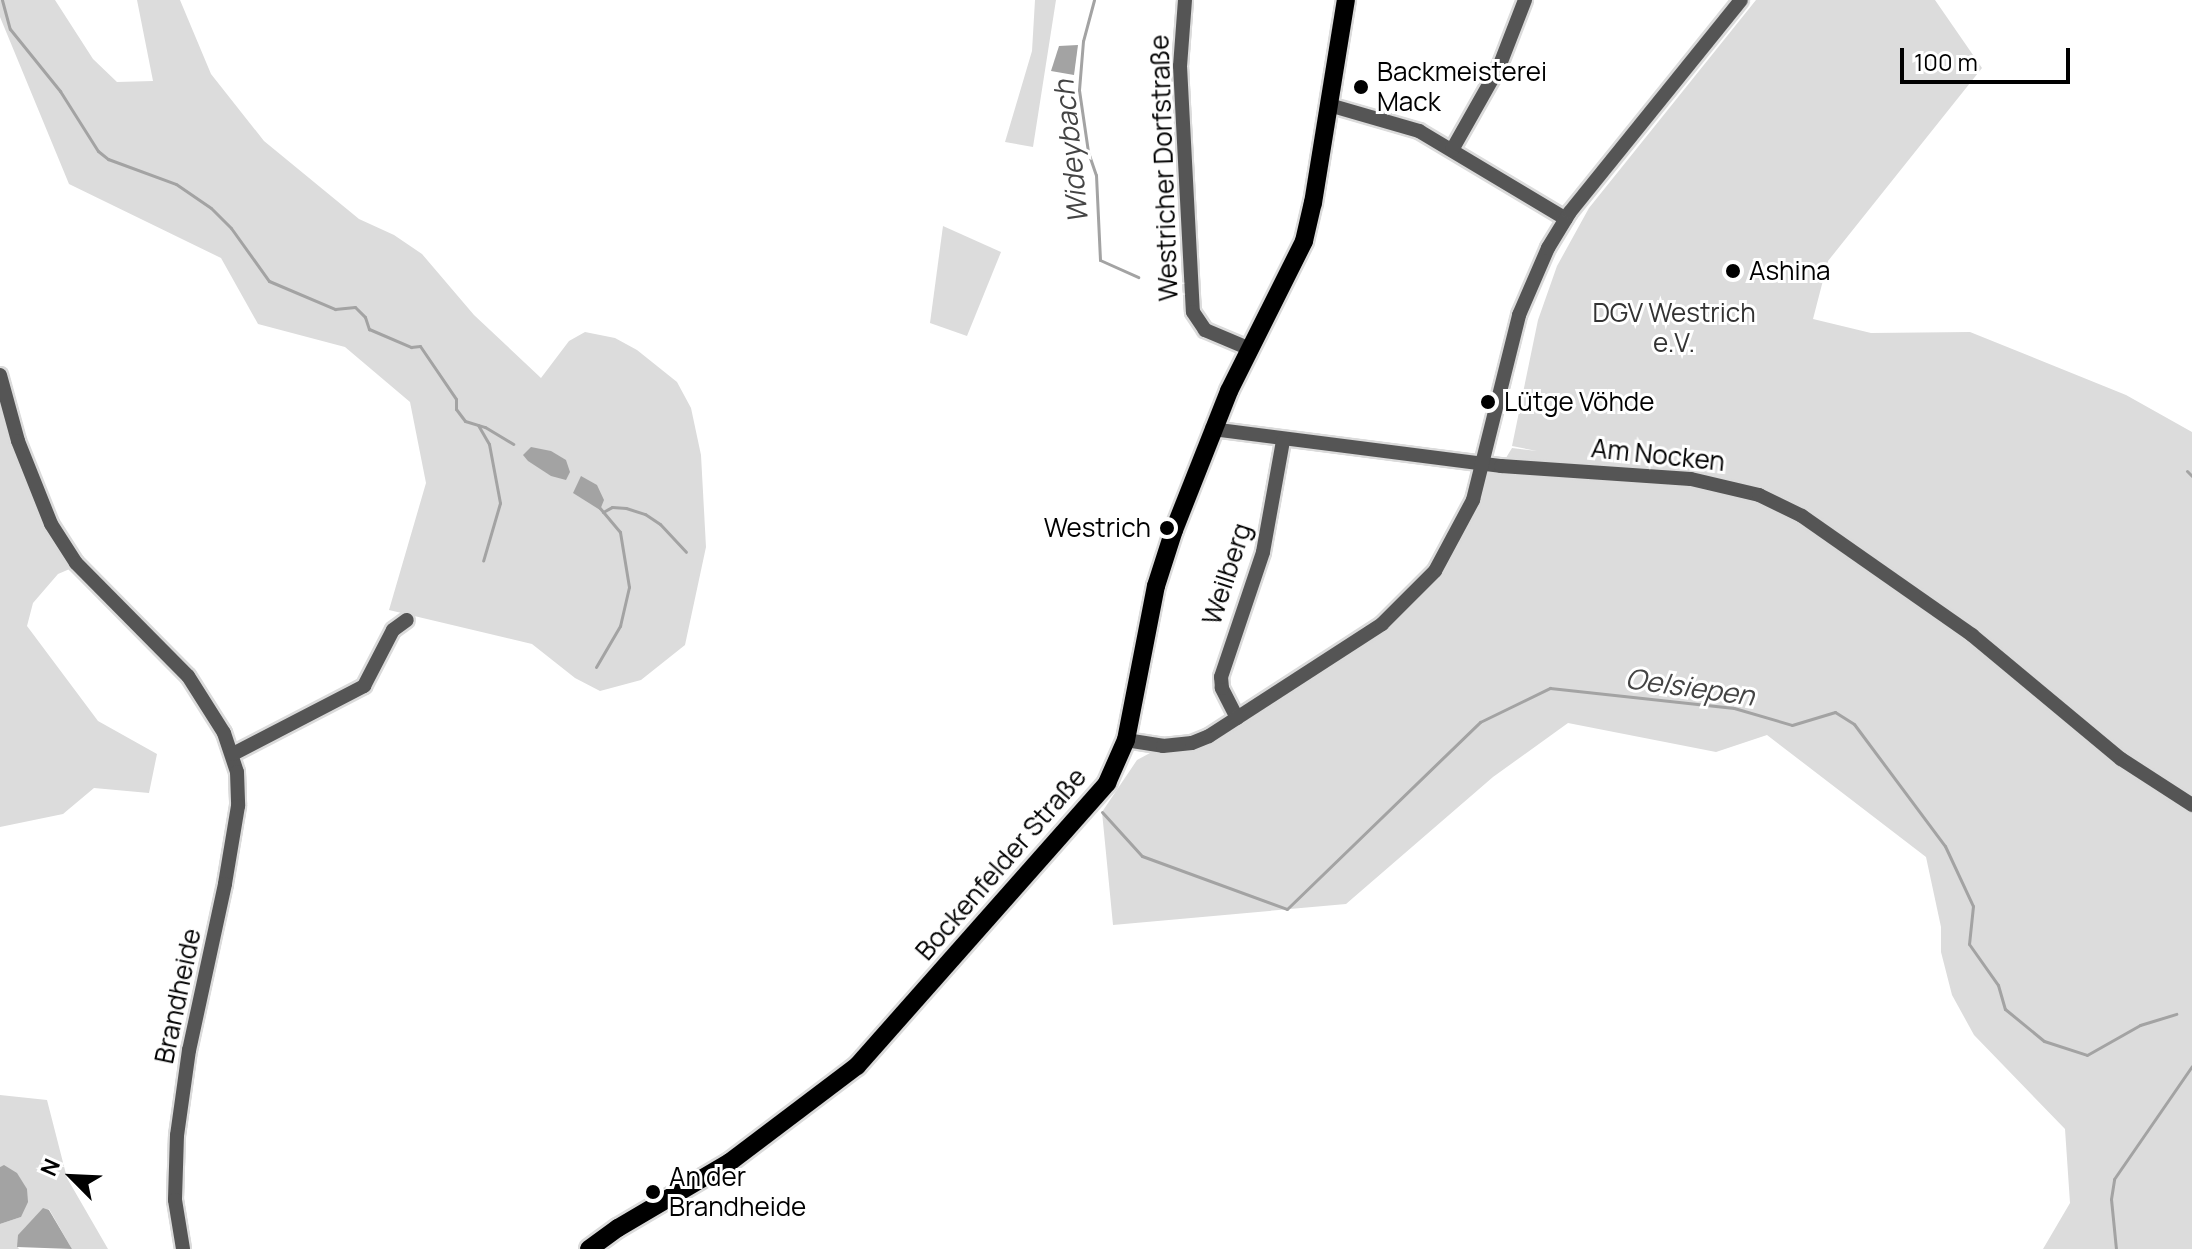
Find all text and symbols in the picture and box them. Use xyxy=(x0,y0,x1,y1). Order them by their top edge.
scale bar xyxy=(1904,32,2074,82)
street label: Westricher Dorfstraße xyxy=(1144,34,1184,302)
text: 100 m xyxy=(1914,45,1978,78)
place label: Backmeisterei Mack xyxy=(1377,56,1547,118)
marker: Backmeisterei Mack xyxy=(1352,78,1370,96)
water label: Wideybach xyxy=(1046,79,1094,225)
place label: Ashina xyxy=(1749,255,1831,287)
marker: Ashina xyxy=(1724,262,1742,280)
park label: DGV Westrich e.V. xyxy=(1592,297,1756,358)
place label: Lütge Vöhde xyxy=(1504,386,1654,418)
marker: Lütge Vöhde xyxy=(1479,393,1497,411)
street label: Am Nocken xyxy=(1590,432,1726,478)
place label: Westrich xyxy=(1044,512,1151,544)
marker: Westrich xyxy=(1158,519,1176,537)
street label: Weilberg xyxy=(1196,519,1258,629)
water label: Oelsiepen xyxy=(1624,660,1756,712)
street label: Bockenfelder Straße xyxy=(909,762,1093,966)
street label: Brandheide xyxy=(148,926,208,1066)
north arrow xyxy=(32,1137,112,1217)
text: N xyxy=(33,1154,67,1181)
place label: An der Brandheide xyxy=(669,1161,806,1222)
marker: An der Brandheide xyxy=(644,1183,662,1201)

